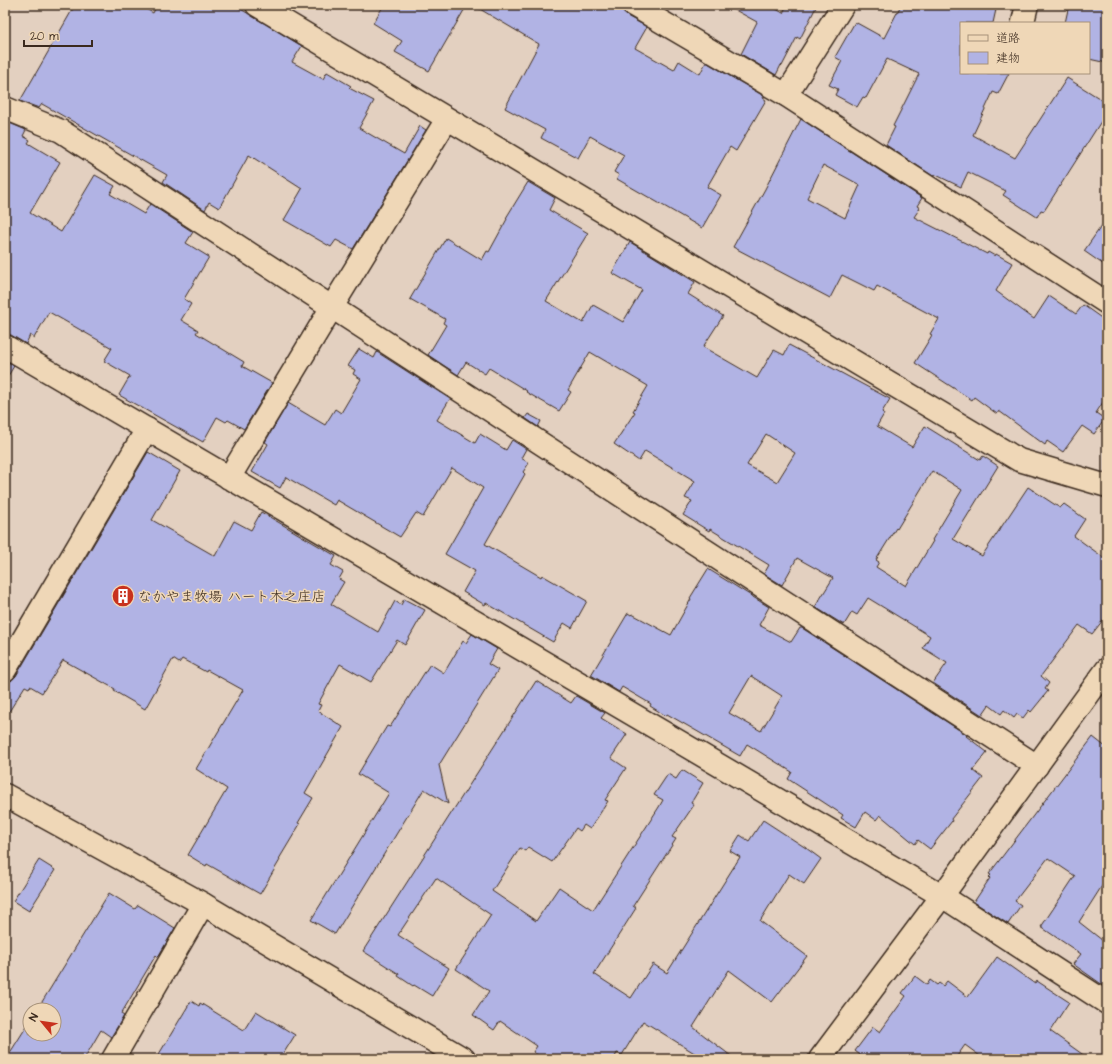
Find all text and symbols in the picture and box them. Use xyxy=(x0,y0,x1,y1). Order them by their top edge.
scale bar xyxy=(24,22,92,48)
legend xyxy=(960,22,1090,74)
text: 20 m xyxy=(30,28,59,45)
text: 道路 xyxy=(996,30,1020,47)
text: 建物 xyxy=(996,50,1020,67)
building icon: なかやま牧場 ハート木之庄店 xyxy=(110,583,136,609)
place label: なかやま牧場 ハート木之庄店 xyxy=(138,587,326,607)
north arrow xyxy=(22,1002,62,1042)
text: N xyxy=(25,1011,42,1024)

